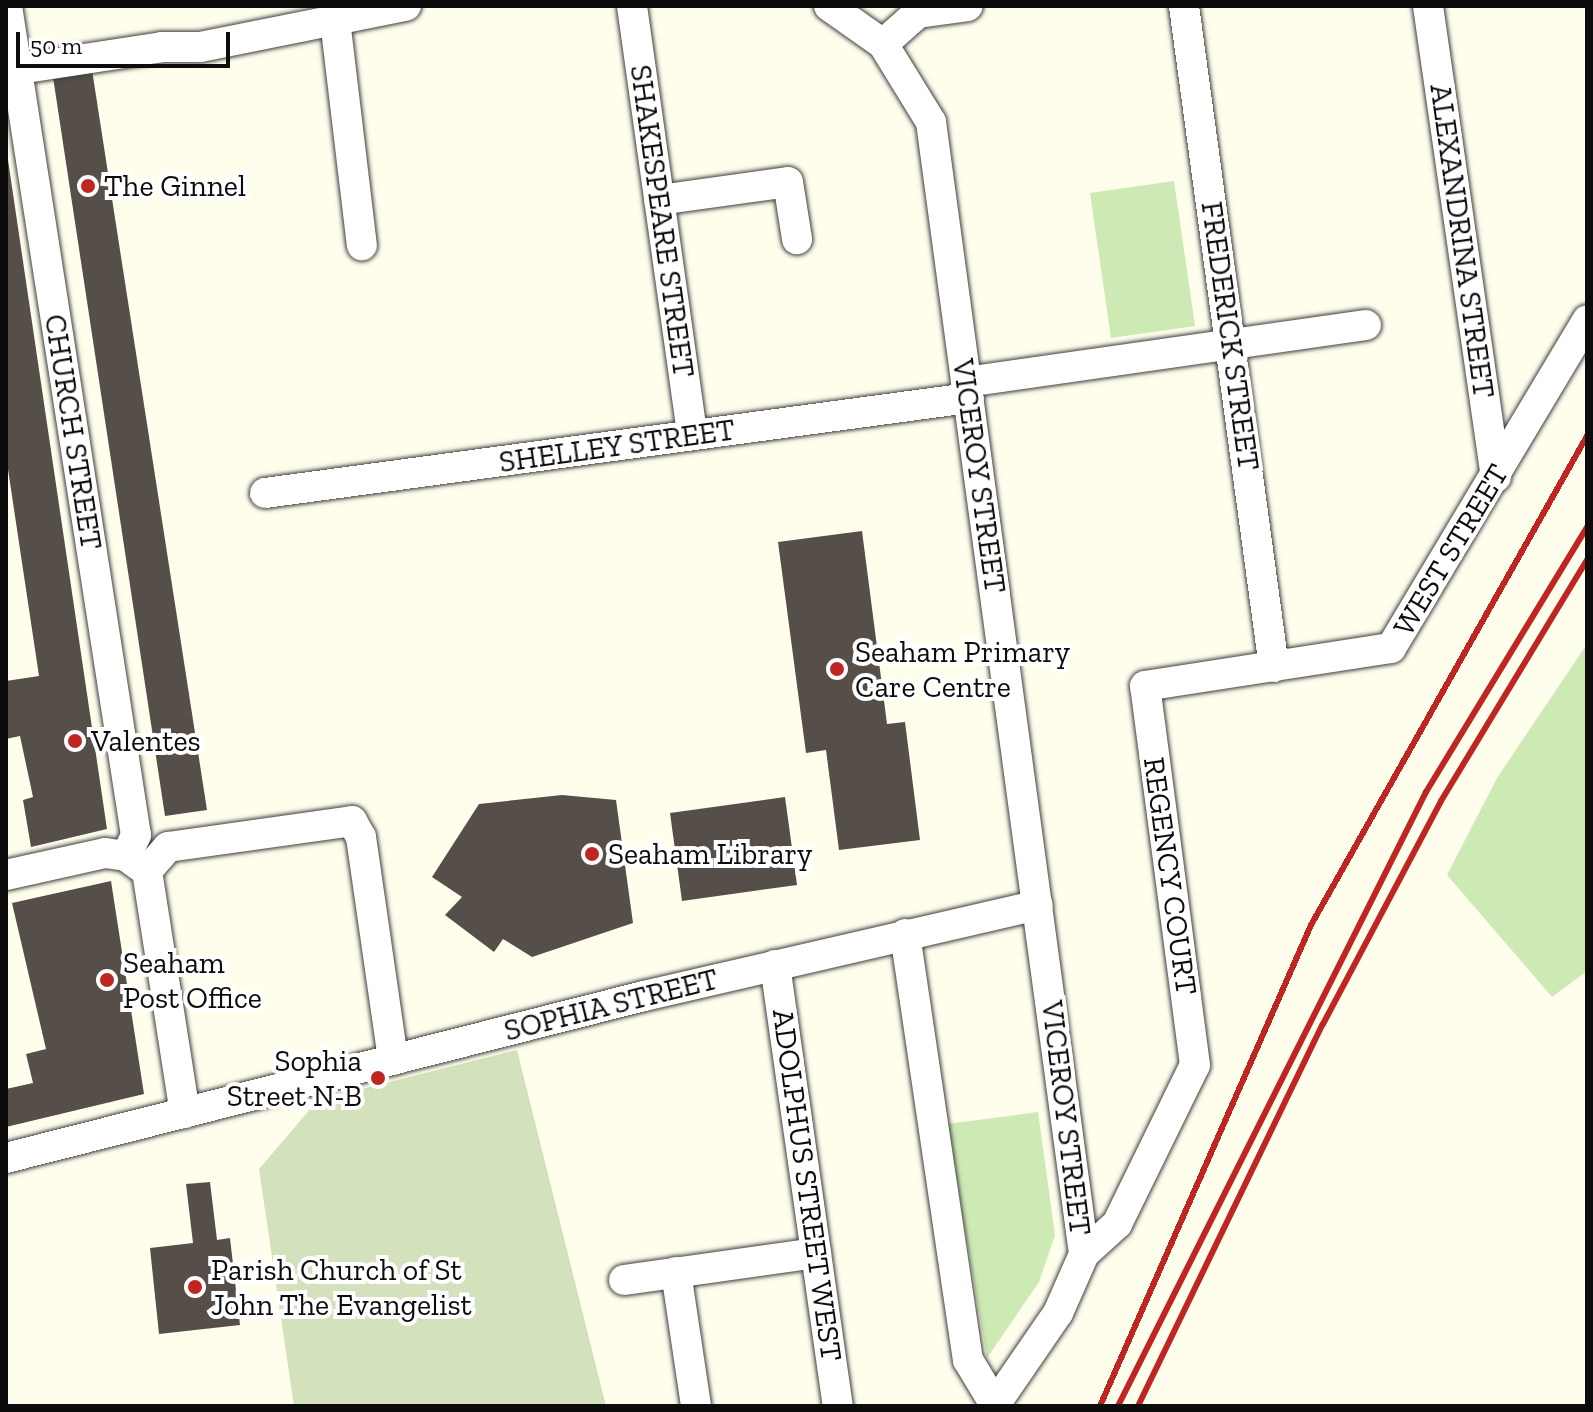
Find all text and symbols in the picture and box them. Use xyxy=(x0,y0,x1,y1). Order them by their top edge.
scale bar xyxy=(20,16,234,66)
text: 50 m xyxy=(30,31,82,60)
street label: SHAKESPEARE STREET xyxy=(622,63,702,379)
street label: ALEXANDRINA STREET xyxy=(1422,81,1502,401)
place label: The Ginnel xyxy=(104,168,246,204)
marker: The Ginnel xyxy=(79,177,97,195)
street label: FREDERICK STREET xyxy=(1193,199,1267,473)
street label: CHURCH STREET xyxy=(37,312,109,552)
street label: VICEROY STREET xyxy=(945,356,1013,596)
street label: SHELLEY STREET xyxy=(496,412,738,480)
street label: WEST STREET xyxy=(1386,458,1516,642)
place label: Seaham Primary Care Centre xyxy=(855,634,1070,704)
marker: Seaham Primary Care Centre xyxy=(826,658,848,680)
place label: Valentes xyxy=(91,723,201,759)
marker: Valentes xyxy=(66,732,84,750)
street label: REGENCY COURT xyxy=(1135,755,1205,997)
place label: Seaham Library xyxy=(608,836,812,872)
marker: Seaham Library xyxy=(583,845,601,863)
place label: Seaham Post Office xyxy=(123,945,262,1016)
street label: SOPHIA STREET xyxy=(500,961,722,1049)
marker: Seaham Post Office xyxy=(98,971,116,989)
street label: VICEROY STREET xyxy=(1034,998,1098,1238)
street label: ADOLPHUS STREET WEST xyxy=(764,1006,850,1364)
place label: Sophia Street N-B xyxy=(227,1043,362,1114)
marker: Sophia Street N-B xyxy=(369,1069,387,1087)
place label: Parish Church of St John The Evangelist xyxy=(211,1252,472,1322)
marker: Parish Church of St John The Evangelist xyxy=(186,1278,204,1296)

